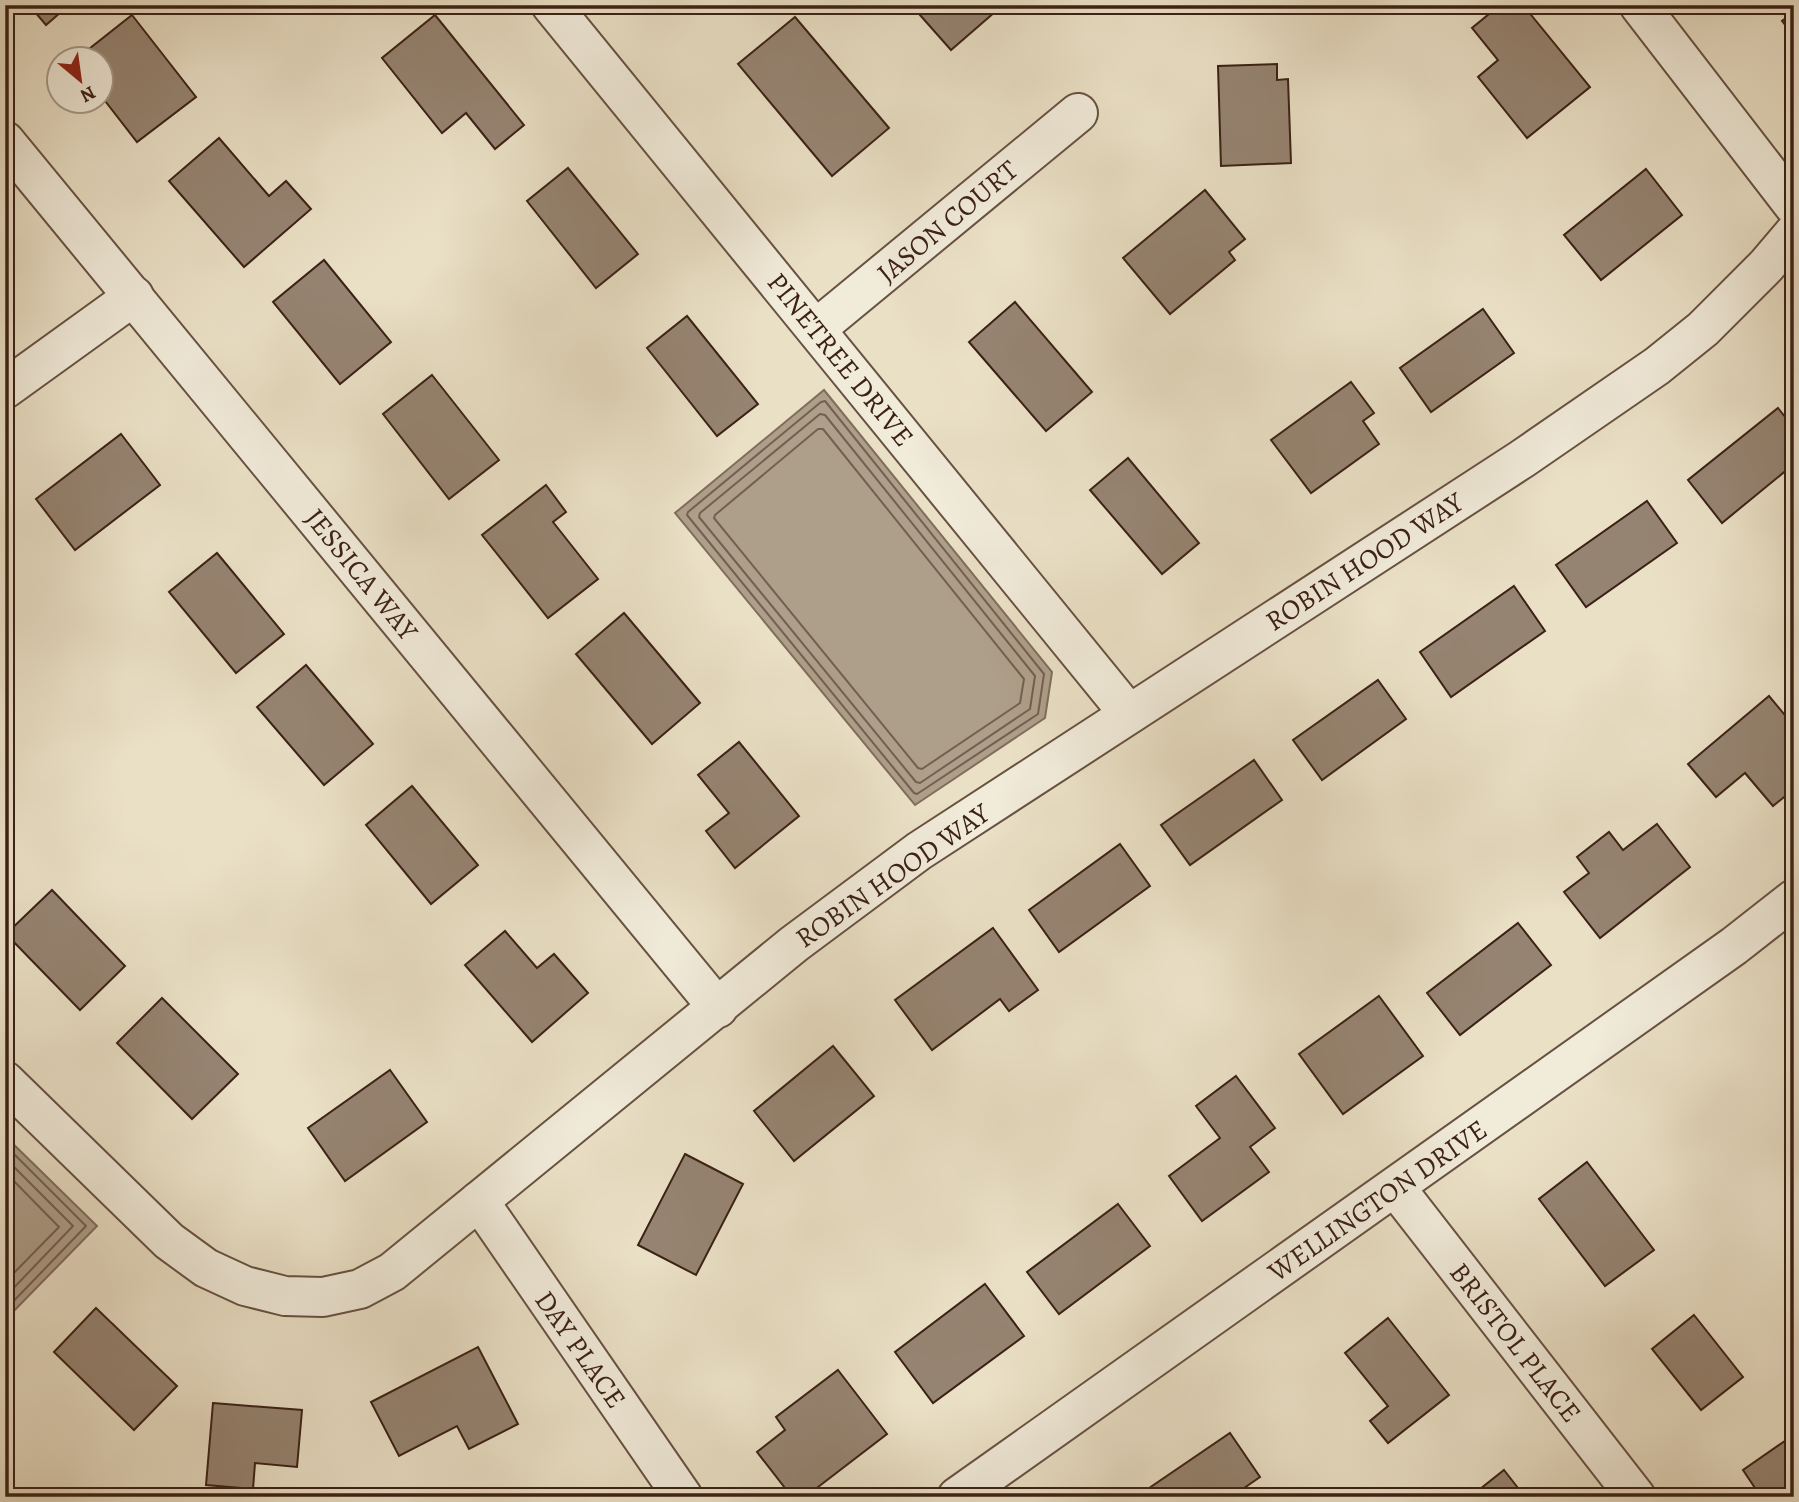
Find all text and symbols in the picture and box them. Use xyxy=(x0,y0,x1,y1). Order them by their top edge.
north arrow xyxy=(46,46,116,116)
text: N xyxy=(75,79,100,109)
street label: JASON COURT xyxy=(869,152,1026,292)
street label: PINETREE DRIVE xyxy=(758,265,922,455)
street label: ROBIN HOOD WAY xyxy=(1258,483,1472,640)
street label: JESSICA WAY xyxy=(296,501,427,649)
street label: ROBIN HOOD WAY xyxy=(788,794,998,957)
street label: WELLINGTON DRIVE xyxy=(1260,1111,1495,1291)
street label: BRISTOL PLACE xyxy=(1441,1255,1590,1430)
street label: DAY PLACE xyxy=(526,1283,635,1416)

